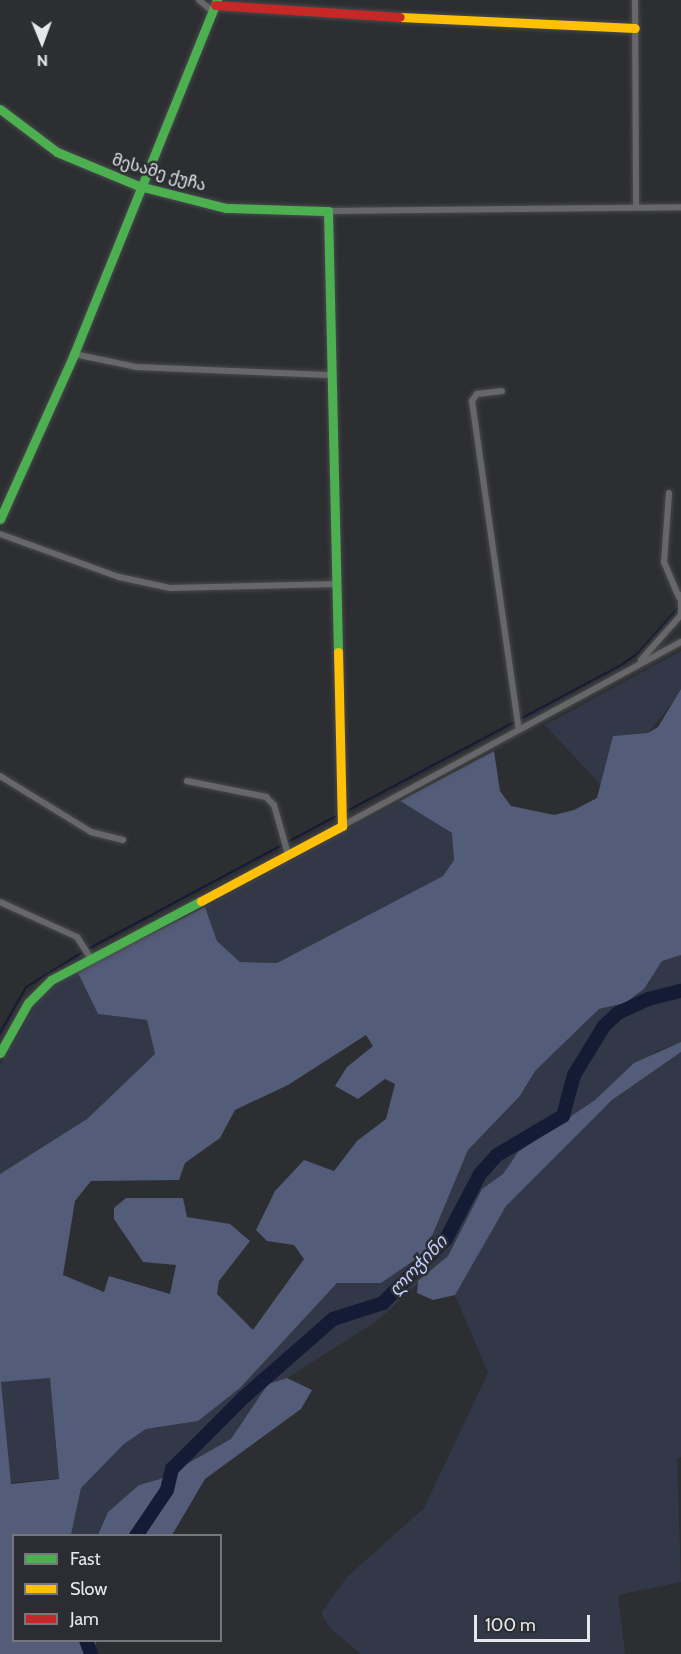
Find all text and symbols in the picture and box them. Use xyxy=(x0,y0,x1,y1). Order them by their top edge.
north arrow xyxy=(12,12,72,72)
text: N xyxy=(37,51,48,70)
street label: მესამე ქუჩა xyxy=(110,150,208,196)
water label: ლოჭინი xyxy=(384,1231,452,1301)
legend xyxy=(12,1534,222,1642)
text: Fast xyxy=(70,1548,101,1570)
text: Slow xyxy=(70,1578,107,1600)
scale bar xyxy=(477,1603,592,1641)
text: Jam xyxy=(70,1608,99,1630)
text: 100 m xyxy=(485,1614,536,1636)

